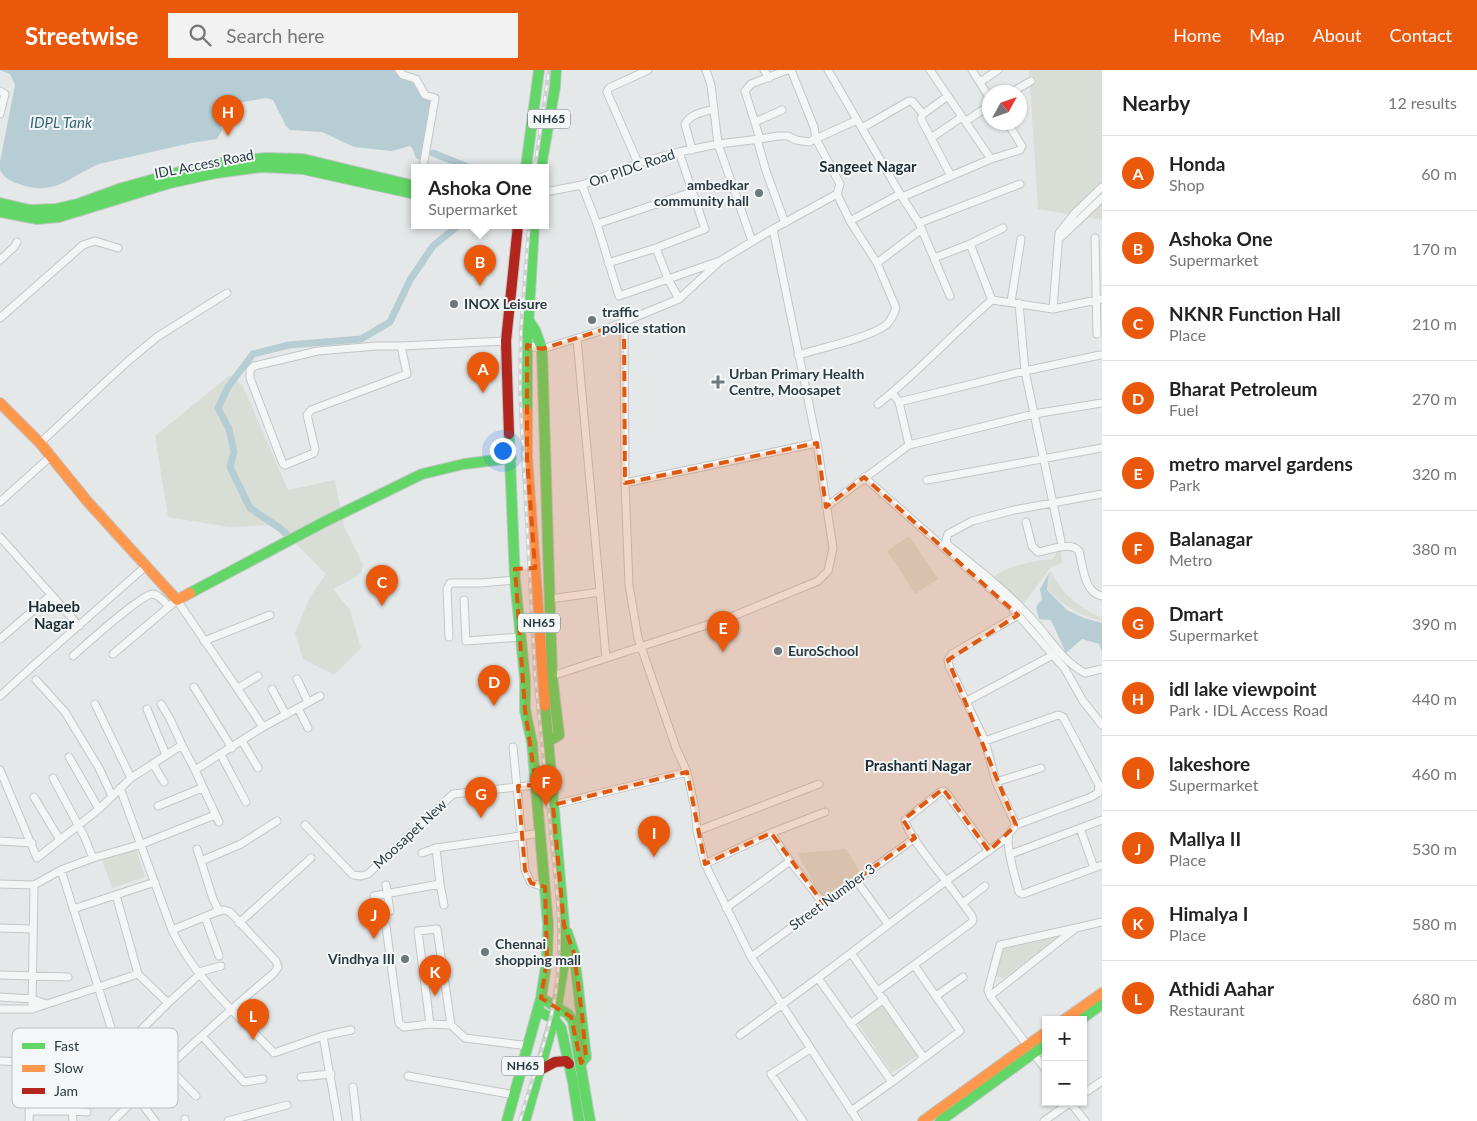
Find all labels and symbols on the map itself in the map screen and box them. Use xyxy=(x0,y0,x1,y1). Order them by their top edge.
north arrow xyxy=(982,85,1027,130)
pin: H xyxy=(212,95,244,136)
road number: NH65 xyxy=(528,110,570,129)
water label: IDPL Tank xyxy=(30,113,93,131)
street label: On PIDC Road xyxy=(587,145,677,190)
street label: IDL Access Road xyxy=(153,146,255,181)
district label: Sangeet Nagar xyxy=(819,157,917,175)
place label: ambedkar community hall xyxy=(654,176,750,209)
marker: ambedkar community hall xyxy=(753,187,765,199)
pin: B xyxy=(464,245,496,286)
place label: INOX Leisure xyxy=(464,295,548,312)
marker: INOX Leisure xyxy=(448,298,460,310)
place label: traffic police station xyxy=(602,303,686,336)
marker: traffic police station xyxy=(586,314,598,326)
pin: A xyxy=(467,352,499,393)
place label: Urban Primary Health Centre, Moosapet xyxy=(729,365,864,398)
marker: Urban Primary Health Centre, Moosapet xyxy=(711,375,725,389)
your location xyxy=(490,438,516,464)
pin: C xyxy=(366,565,398,606)
district label: Habeeb Nagar xyxy=(28,597,80,632)
pin: E xyxy=(707,611,739,652)
road number: NH65 xyxy=(518,614,560,632)
place label: EuroSchool xyxy=(788,642,858,659)
marker: EuroSchool xyxy=(772,645,784,657)
pin: D xyxy=(478,665,510,706)
district label: Prashanti Nagar xyxy=(865,756,972,774)
pin: F xyxy=(530,765,562,806)
pin: G xyxy=(465,777,497,818)
street label: Moosapet New xyxy=(369,795,450,872)
pin: I xyxy=(638,816,670,857)
street label: Street Number 3 xyxy=(785,860,878,933)
pin: J xyxy=(358,898,390,939)
place label: Chennai shopping mall xyxy=(495,935,581,968)
marker: Chennai shopping mall xyxy=(479,946,491,958)
place label: Vindhya III xyxy=(327,950,395,967)
marker: Vindhya III xyxy=(399,953,411,965)
pin: K xyxy=(419,955,451,996)
pin: L xyxy=(237,999,269,1040)
legend xyxy=(12,1028,178,1108)
text: Fast xyxy=(54,1037,79,1054)
road number: NH65 xyxy=(502,1056,544,1076)
text: Slow xyxy=(54,1059,84,1076)
text: Jam xyxy=(54,1082,78,1099)

